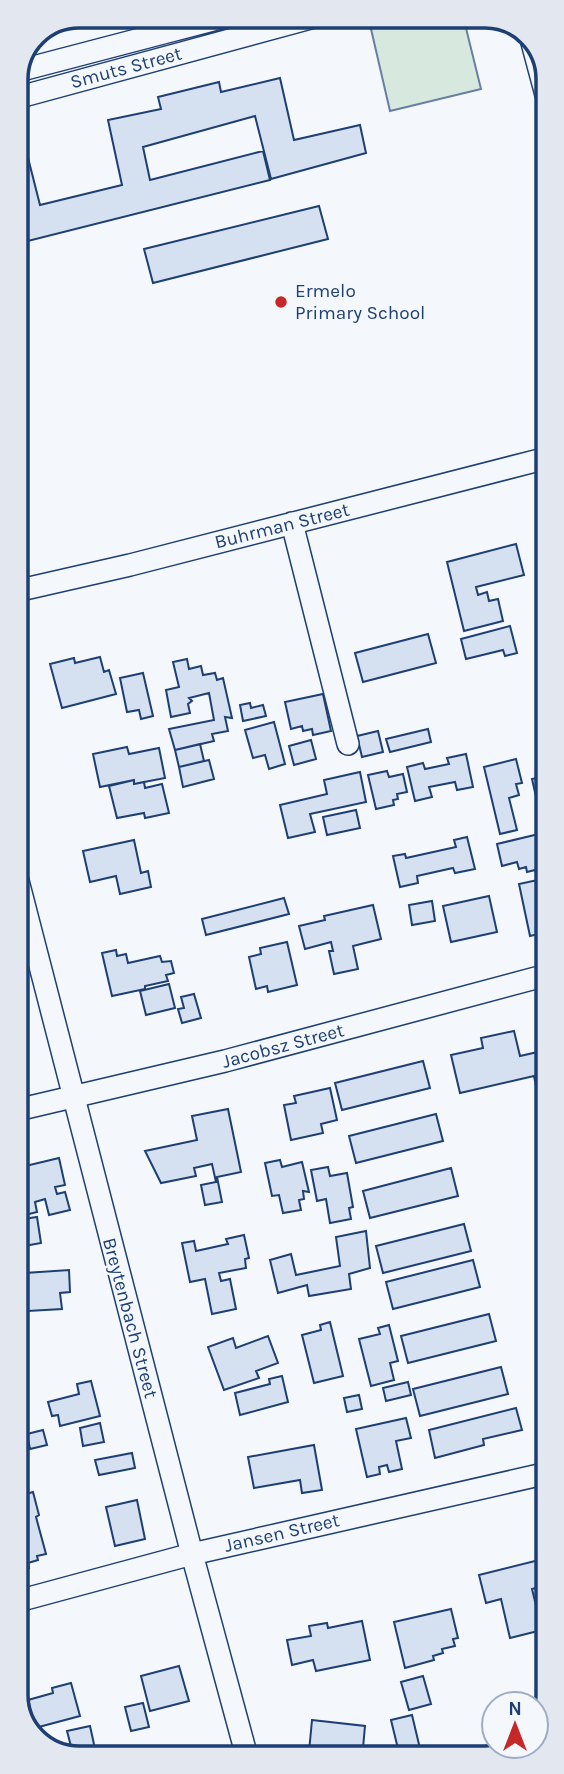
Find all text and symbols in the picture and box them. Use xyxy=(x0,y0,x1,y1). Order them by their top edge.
street label: Smuts Street xyxy=(68,43,184,93)
place label: Ermelo Primary School xyxy=(295,280,425,324)
marker: Ermelo Primary School xyxy=(273,294,289,310)
street label: Buhrman Street xyxy=(212,499,352,553)
street label: Jacobsz Street xyxy=(220,1019,346,1073)
street label: Breytenbach Street xyxy=(98,1235,162,1401)
street label: Jansen Street xyxy=(222,1509,342,1557)
north arrow xyxy=(480,1690,550,1760)
text: N xyxy=(508,1698,522,1720)

